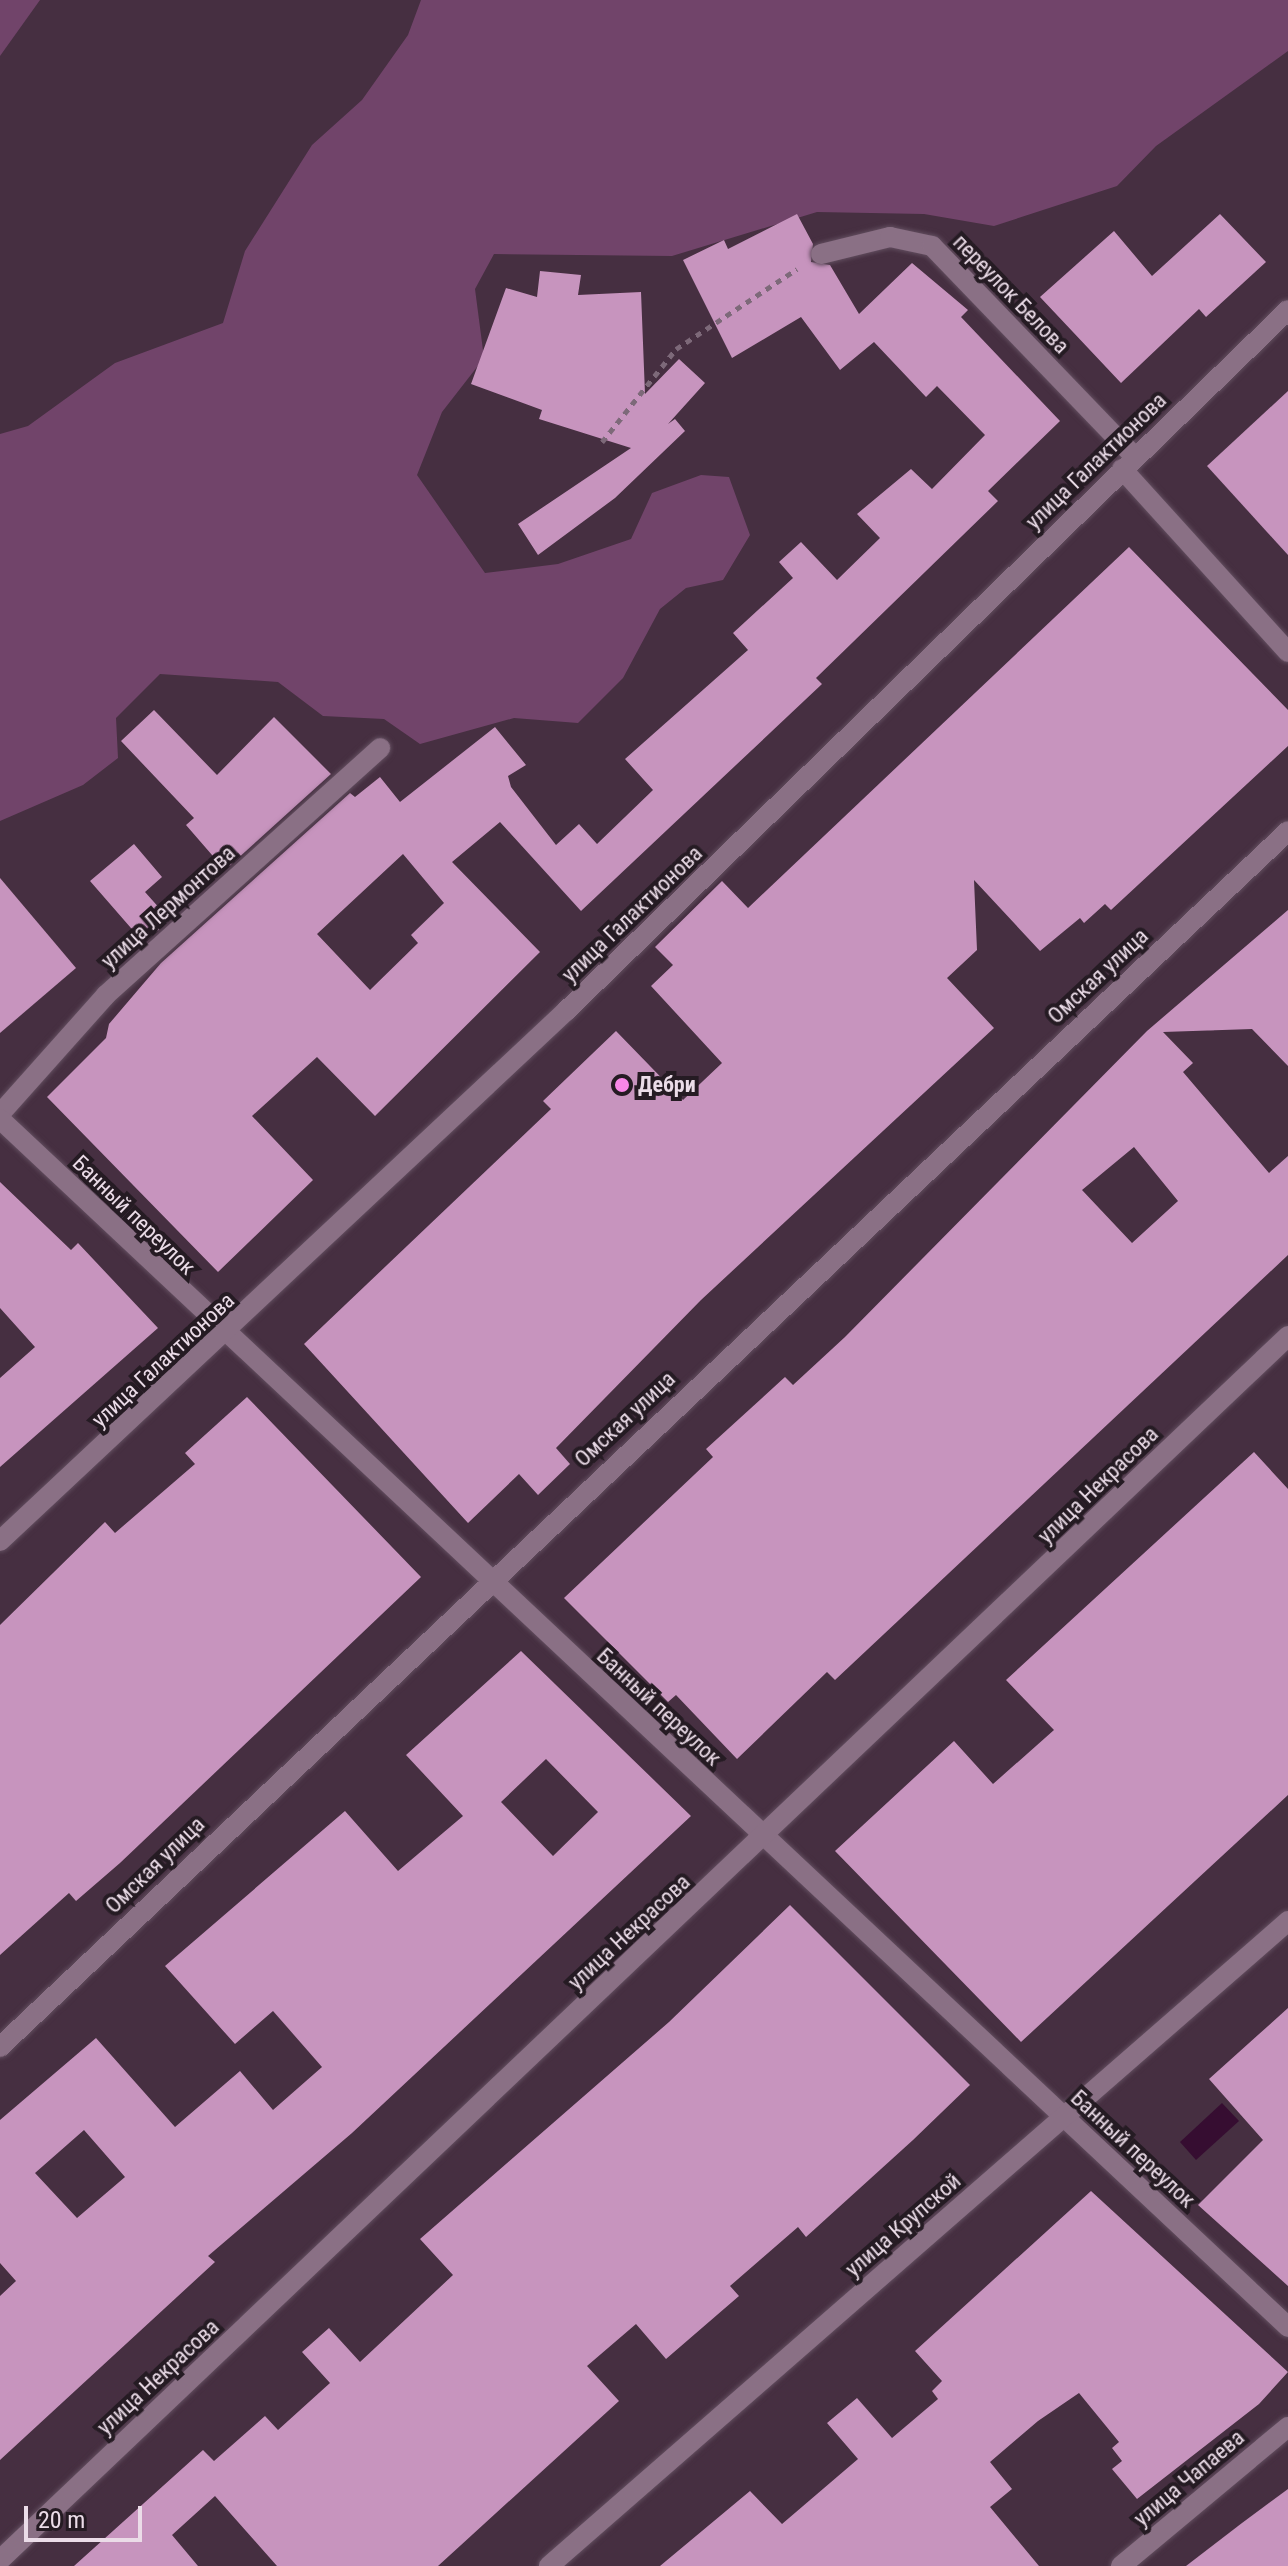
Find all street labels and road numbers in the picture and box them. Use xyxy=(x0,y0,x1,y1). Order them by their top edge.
street label: переулок Белова xyxy=(948,229,1074,359)
street label: улица Галактионова xyxy=(1020,387,1172,535)
street label: улица Лермонтова xyxy=(96,840,240,974)
street label: улица Галактионова xyxy=(556,840,708,988)
street label: Омская улица xyxy=(1042,923,1154,1029)
street label: Банный переулок xyxy=(67,1150,201,1280)
street label: улица Галактионова xyxy=(86,1287,240,1433)
street label: Омская улица xyxy=(569,1366,681,1472)
street label: улица Некрасова xyxy=(1032,1421,1164,1549)
street label: Банный переулок xyxy=(591,1643,727,1771)
street label: Омская улица xyxy=(100,1811,210,1919)
street label: улица Некрасова xyxy=(563,1869,695,1995)
street label: Банный переулок xyxy=(1065,2085,1201,2213)
street label: улица Крупской xyxy=(840,2168,966,2282)
street label: улица Некрасова xyxy=(92,2314,224,2440)
street label: улица Чапаева xyxy=(1129,2424,1249,2532)

